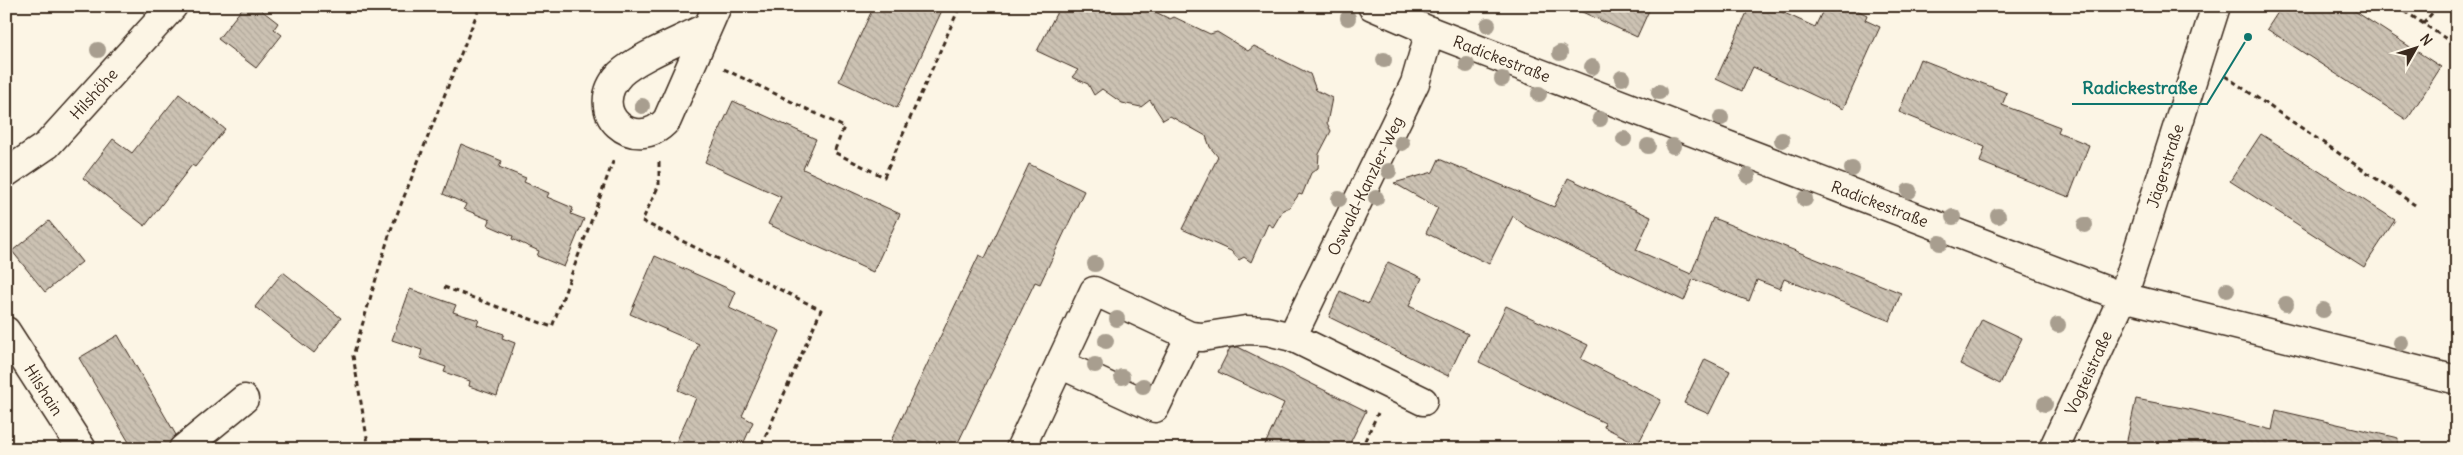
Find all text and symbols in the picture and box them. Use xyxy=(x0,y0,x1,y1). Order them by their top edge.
north arrow xyxy=(2390,22,2440,72)
text: N xyxy=(2416,30,2436,49)
street label: Radickestraße xyxy=(1450,31,1553,86)
street label: Hilshöhe xyxy=(65,64,122,123)
callout: Radickestraße xyxy=(2072,71,2207,104)
text: Radickestraße xyxy=(2082,76,2198,99)
street label: Oswald-Kanzler-Weg xyxy=(1323,113,1407,259)
street label: Jägerstraße xyxy=(2142,121,2188,210)
street label: Radickestraße xyxy=(1828,176,1931,231)
street label: Vogteistraße xyxy=(2060,328,2116,418)
street label: Hilshain xyxy=(20,360,68,419)

